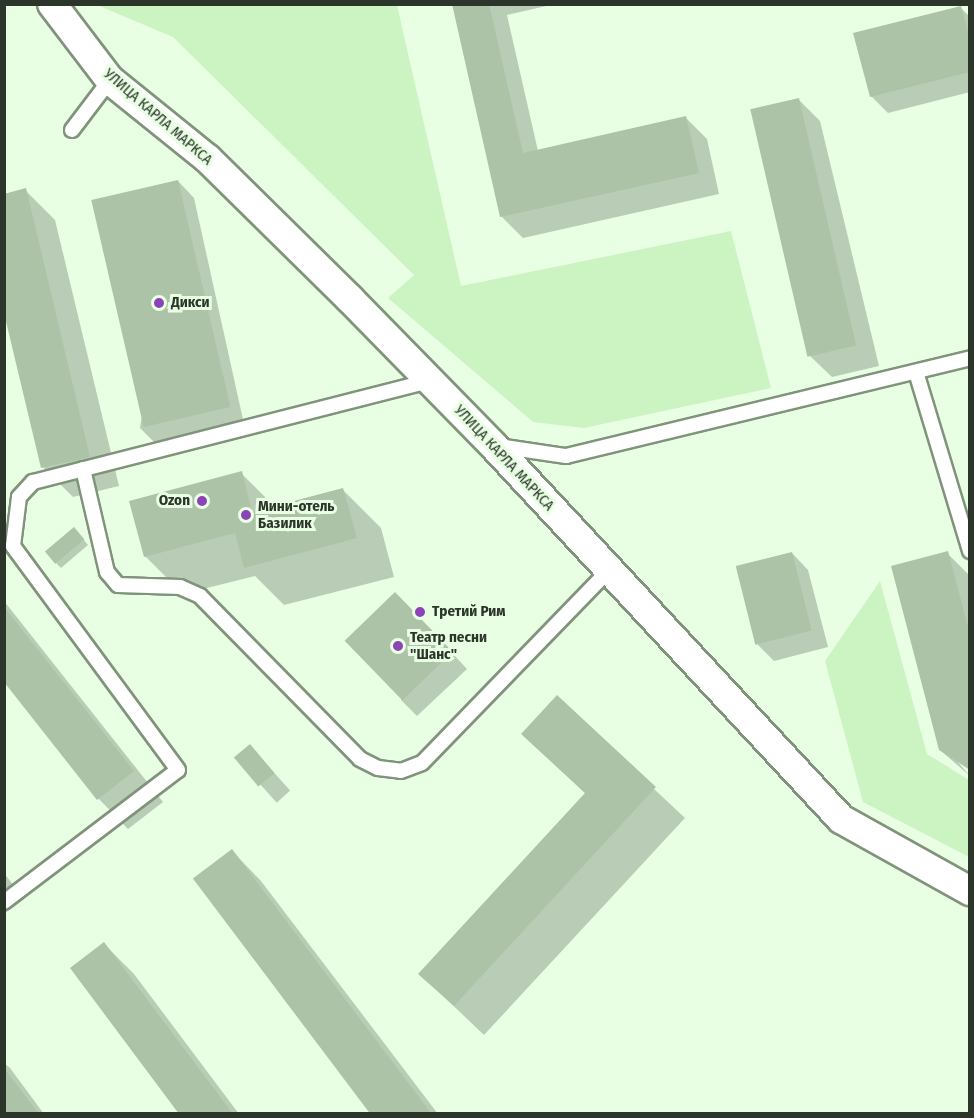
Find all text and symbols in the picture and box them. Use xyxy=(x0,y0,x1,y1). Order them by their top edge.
street label: УЛИЦА КАРЛА МАРКСА xyxy=(100,65,216,169)
place label: Дикси xyxy=(171,294,210,312)
marker: Дикси xyxy=(152,296,166,310)
street label: УЛИЦА КАРЛА МАРКСА xyxy=(450,401,558,515)
place label: Ozon xyxy=(159,492,190,510)
marker: Ozon xyxy=(195,494,209,508)
place label: Мини-отель Базилик xyxy=(258,497,334,532)
marker: Мини-отель Базилик xyxy=(239,508,253,522)
place label: Третий Рим xyxy=(432,603,505,621)
marker: Третий Рим xyxy=(413,605,427,619)
place label: Театр песни "Шанс" xyxy=(410,628,487,663)
marker: Театр песни "Шанс" xyxy=(391,639,405,653)

